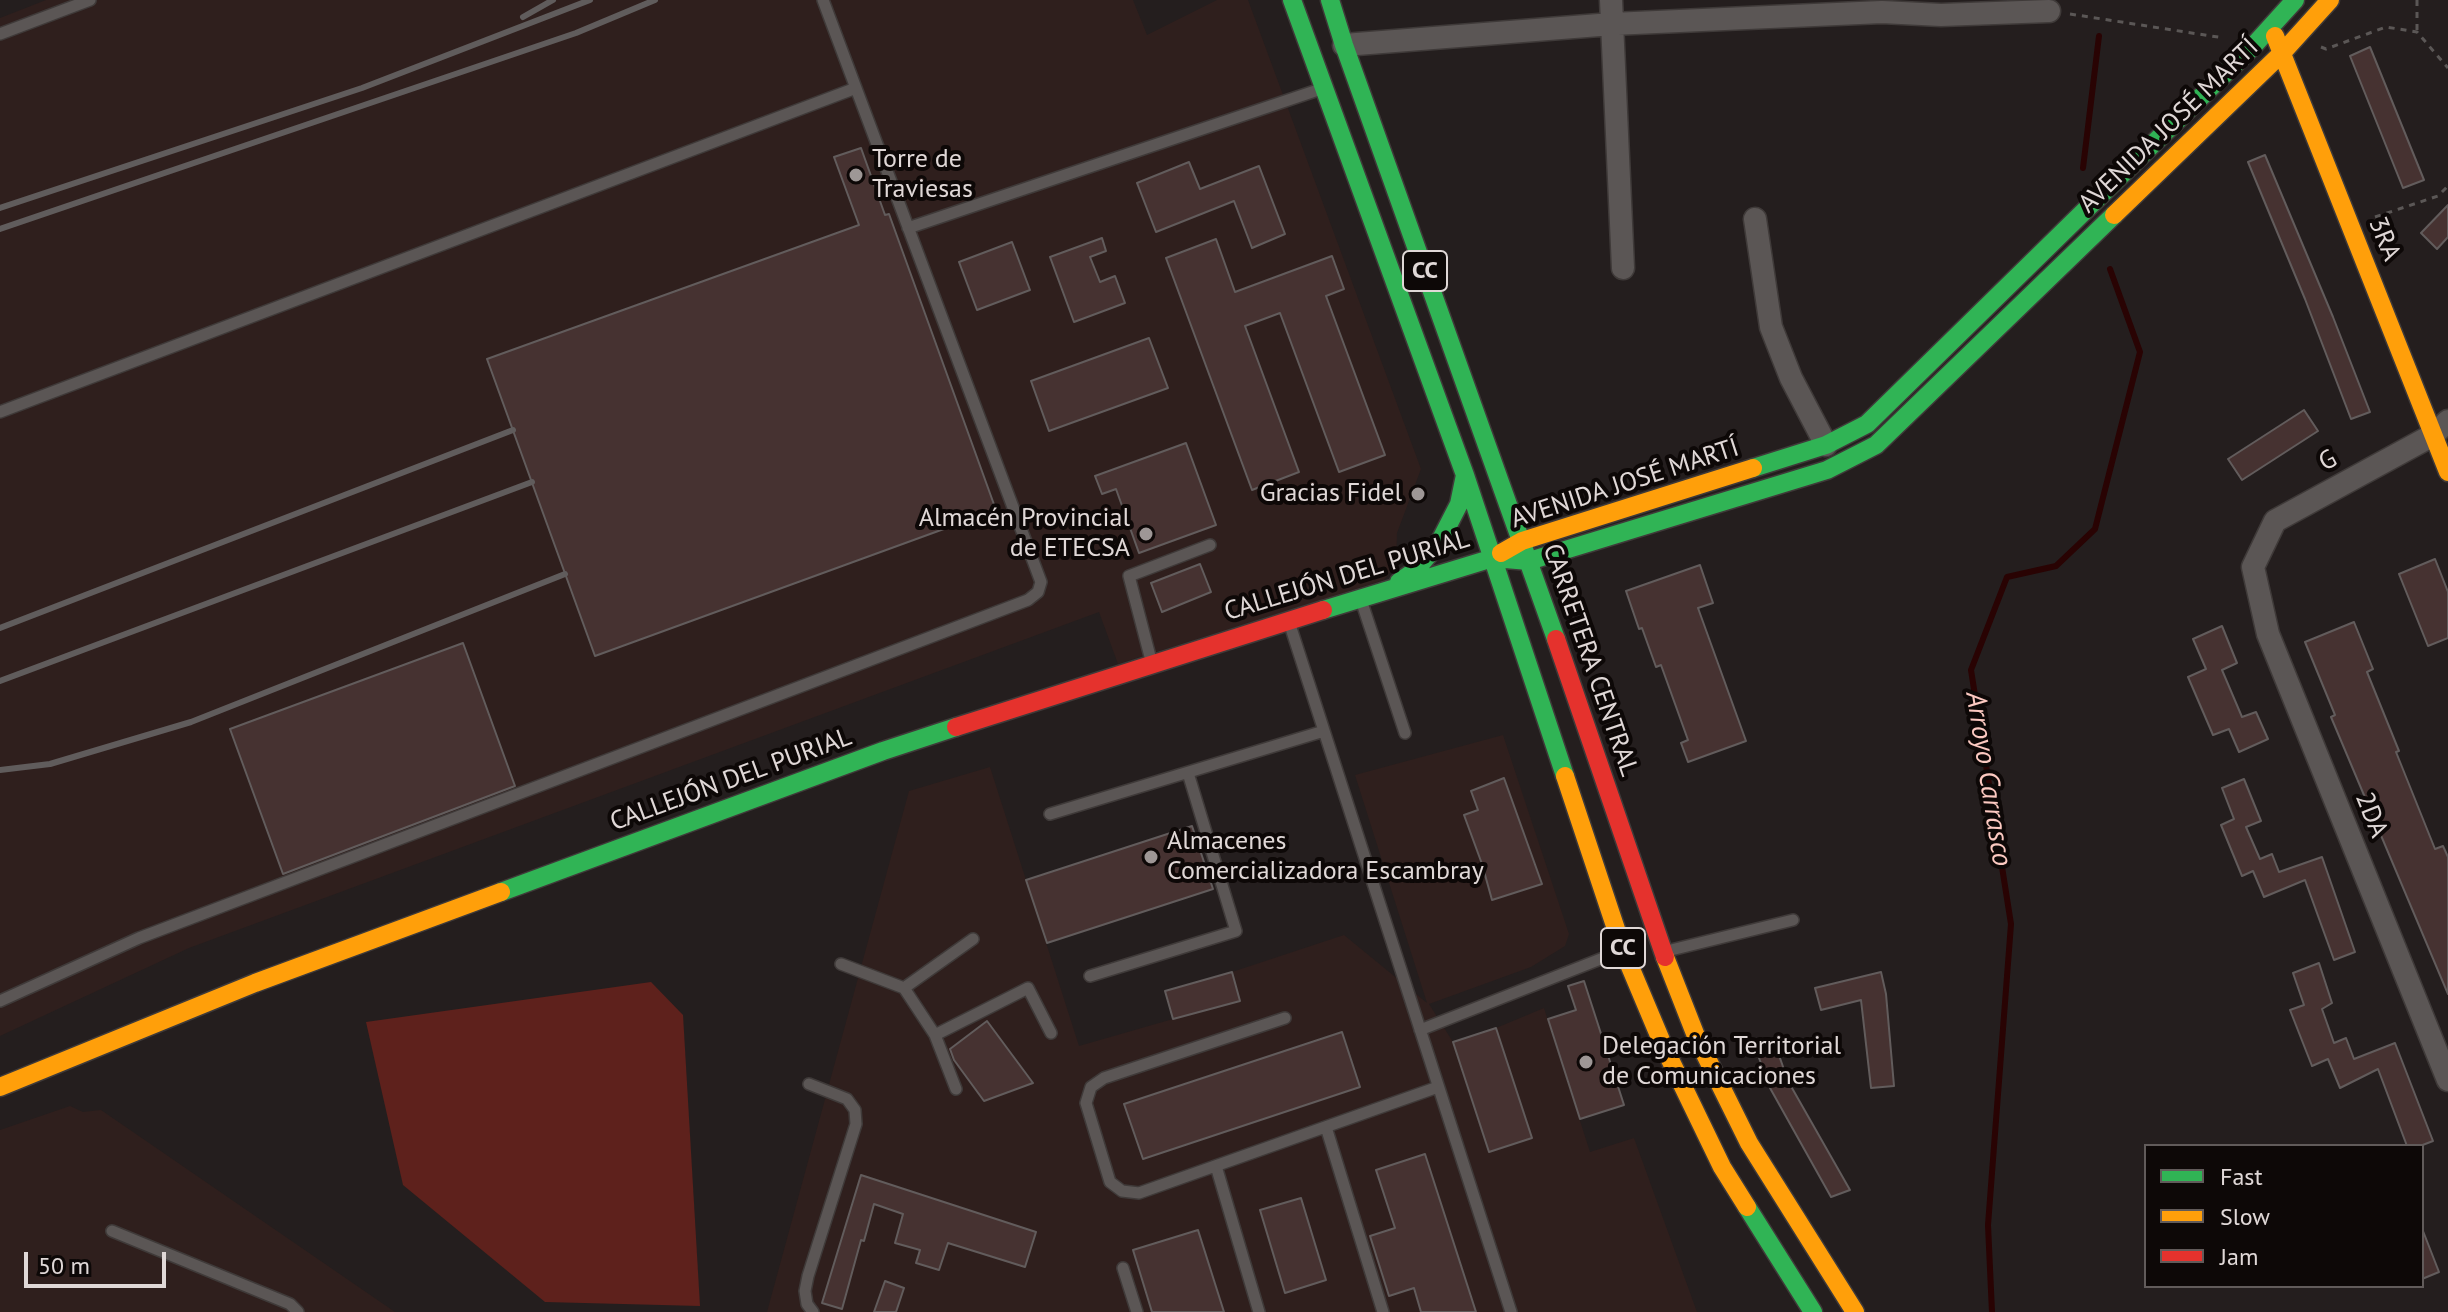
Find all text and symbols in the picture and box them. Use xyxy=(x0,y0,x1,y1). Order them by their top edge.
street label: AVENIDA JOSÉ MARTÍ xyxy=(2073,32,2265,220)
place label: Torre de Traviesas xyxy=(872,144,973,206)
marker: Torre de Traviesas xyxy=(847,166,865,184)
street label: 3RA xyxy=(2361,213,2407,265)
road number: CC xyxy=(1403,251,1447,291)
street label: AVENIDA JOSÉ MARTÍ xyxy=(1507,432,1743,536)
street label: G xyxy=(2314,443,2342,479)
place label: Gracias Fidel xyxy=(1260,478,1402,510)
marker: Gracias Fidel xyxy=(1409,485,1427,503)
place label: Almacén Provincial de ETECSA xyxy=(919,503,1130,564)
street label: CALLEJÓN DEL PURIAL xyxy=(1221,524,1473,628)
marker: Almacén Provincial de ETECSA xyxy=(1137,525,1155,543)
street label: CARRETERA CENTRAL xyxy=(1536,540,1644,780)
water label: Arroyo Carrasco xyxy=(1958,689,2018,869)
street label: CALLEJÓN DEL PURIAL xyxy=(606,722,856,838)
street label: 2DA xyxy=(2348,788,2394,842)
place label: Almacenes Comercializadora Escambray xyxy=(1167,826,1484,888)
marker: Almacenes Comercializadora Escambray xyxy=(1142,848,1160,866)
road number: CC xyxy=(1601,928,1645,968)
place label: Delegación Territorial de Comunicaciones xyxy=(1602,1031,1841,1092)
marker: Delegación Territorial de Comunicaciones xyxy=(1577,1053,1595,1071)
legend xyxy=(2144,1144,2424,1288)
text: Fast xyxy=(2220,1161,2263,1192)
text: Slow xyxy=(2220,1201,2270,1232)
scale bar xyxy=(28,1236,170,1286)
text: Jam xyxy=(2220,1241,2258,1272)
text: 50 m xyxy=(38,1250,90,1281)

